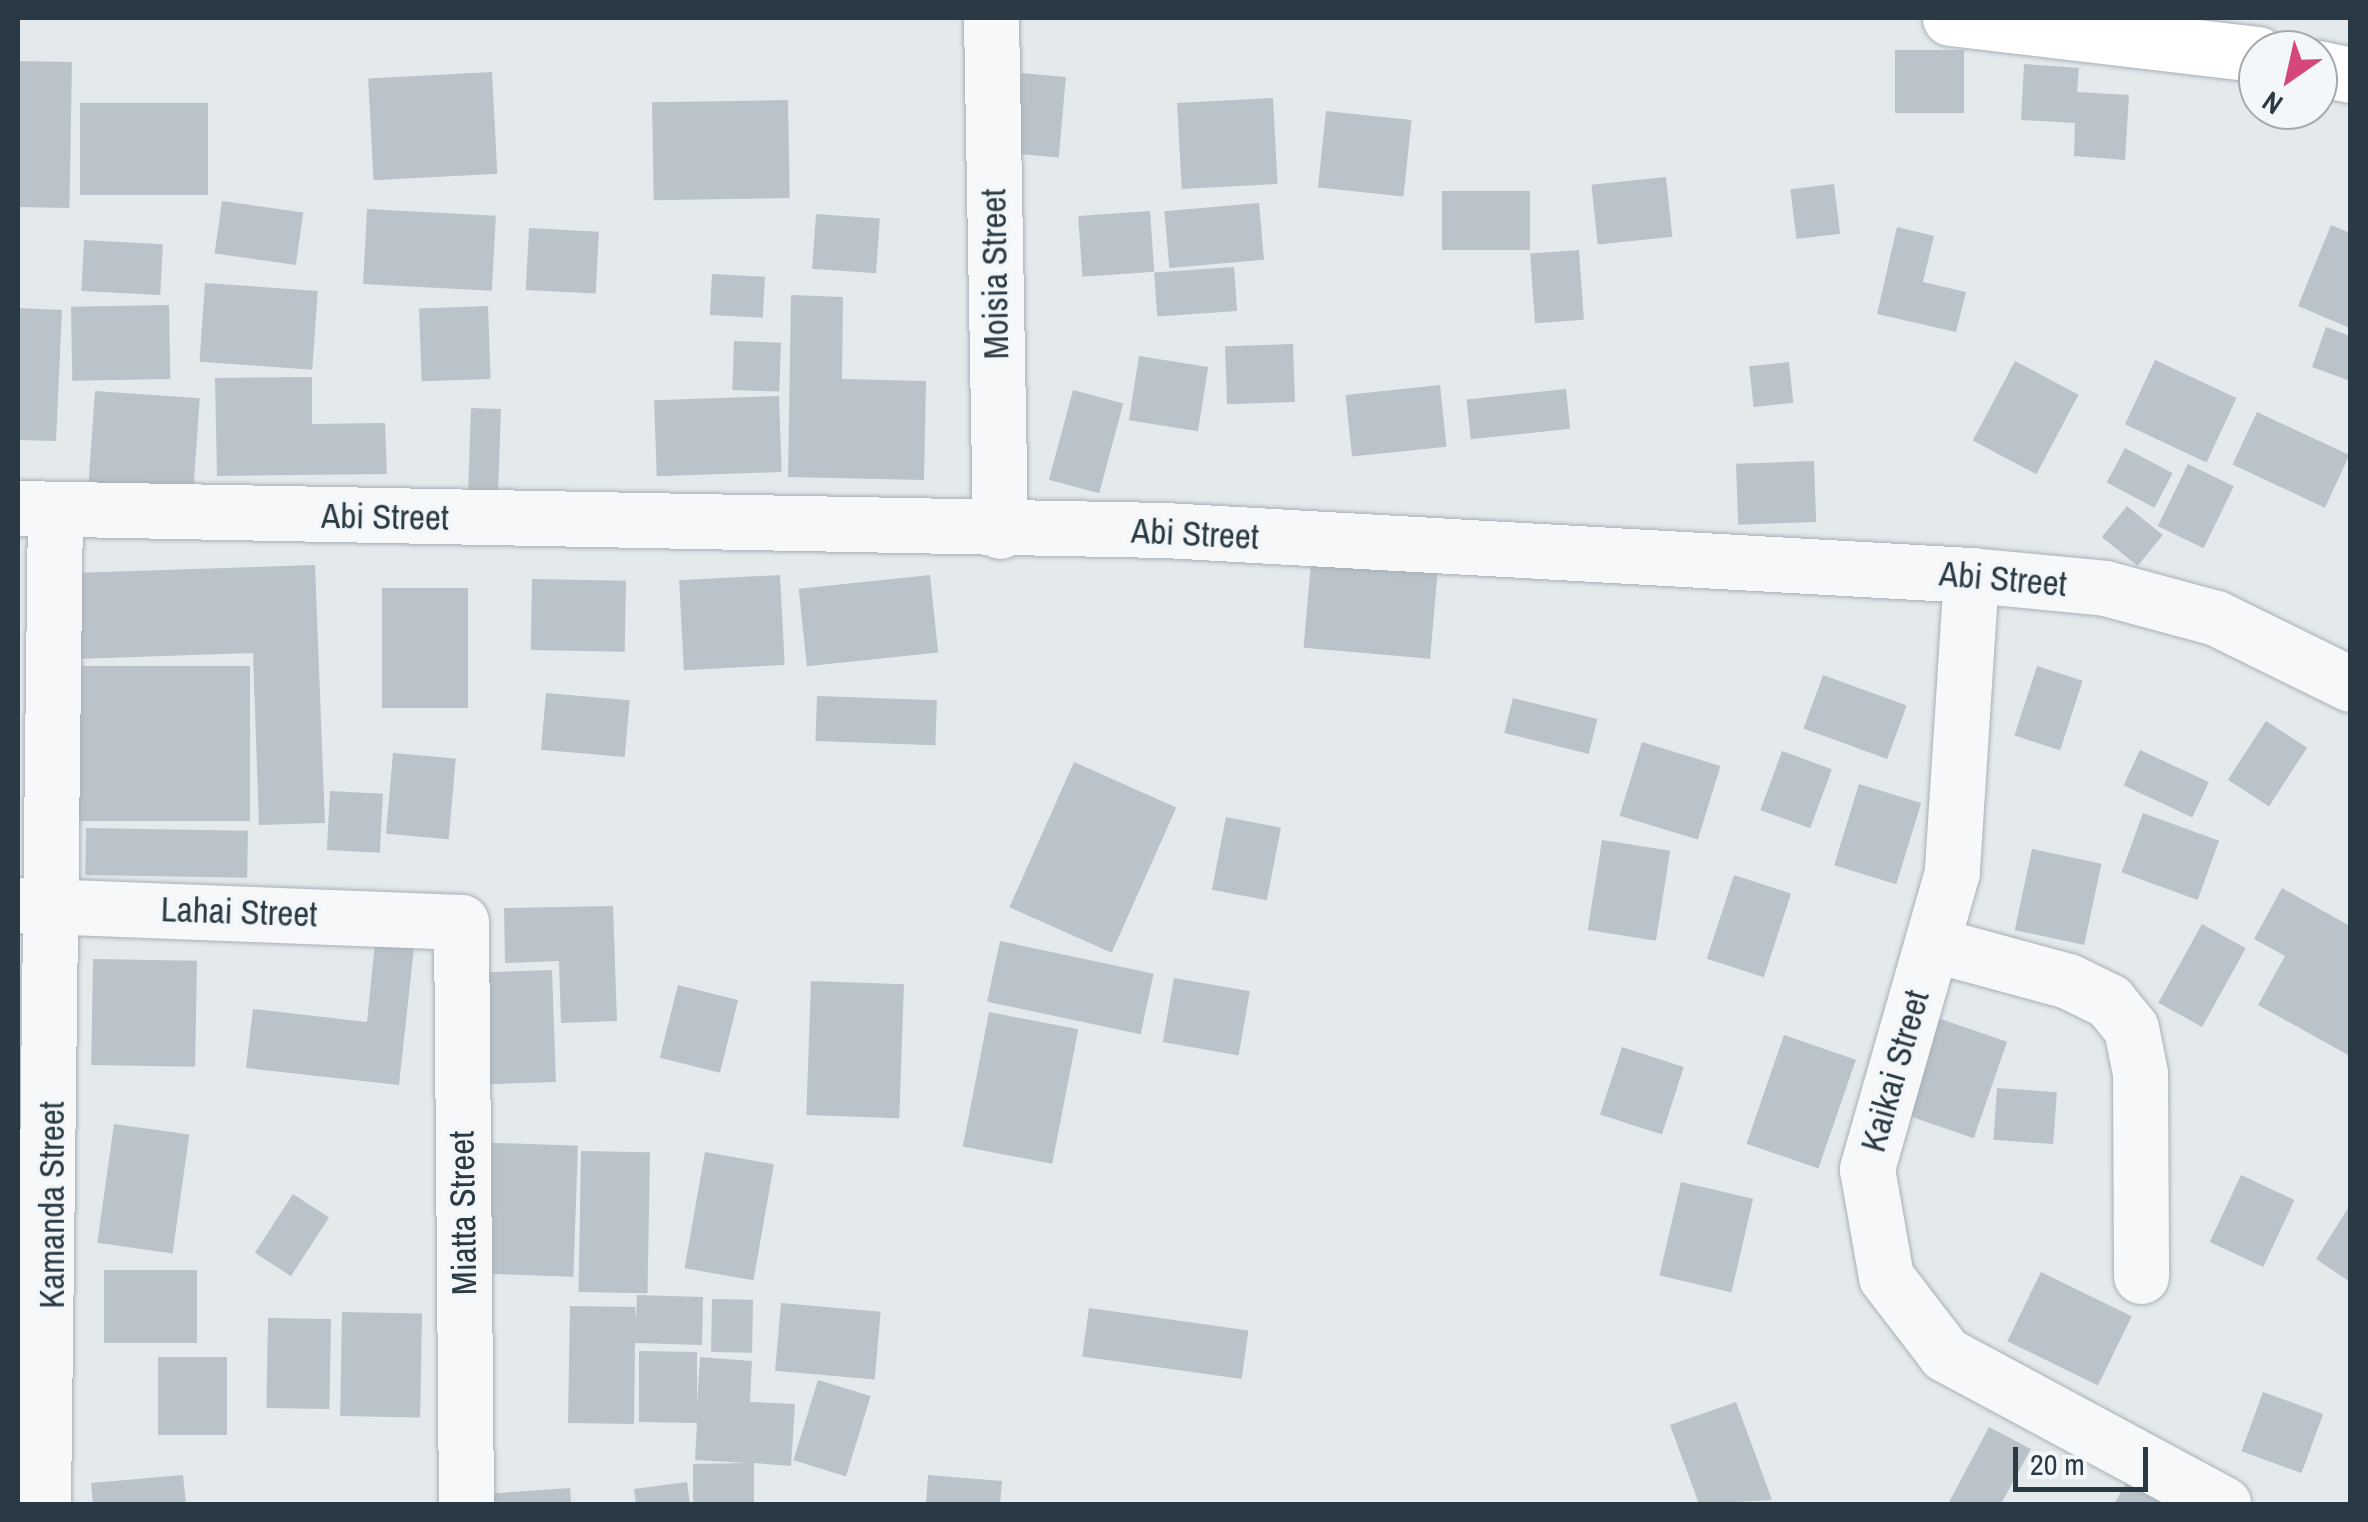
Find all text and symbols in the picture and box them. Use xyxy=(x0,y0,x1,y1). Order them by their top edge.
north arrow xyxy=(2238,30,2338,130)
text: N xyxy=(2255,83,2290,124)
street label: Moisia Street xyxy=(973,188,1017,360)
street label: Abi Street xyxy=(321,495,449,539)
street label: Abi Street xyxy=(1130,510,1260,558)
street label: Abi Street xyxy=(1938,553,2068,605)
street label: Lahai Street xyxy=(160,888,318,936)
street label: Kaikai Street xyxy=(1852,985,1938,1157)
street label: Kamanda Street xyxy=(31,1101,73,1309)
street label: Miatta Street xyxy=(441,1130,485,1296)
scale bar xyxy=(2018,1427,2153,1489)
text: 20 m xyxy=(2030,1444,2085,1484)

